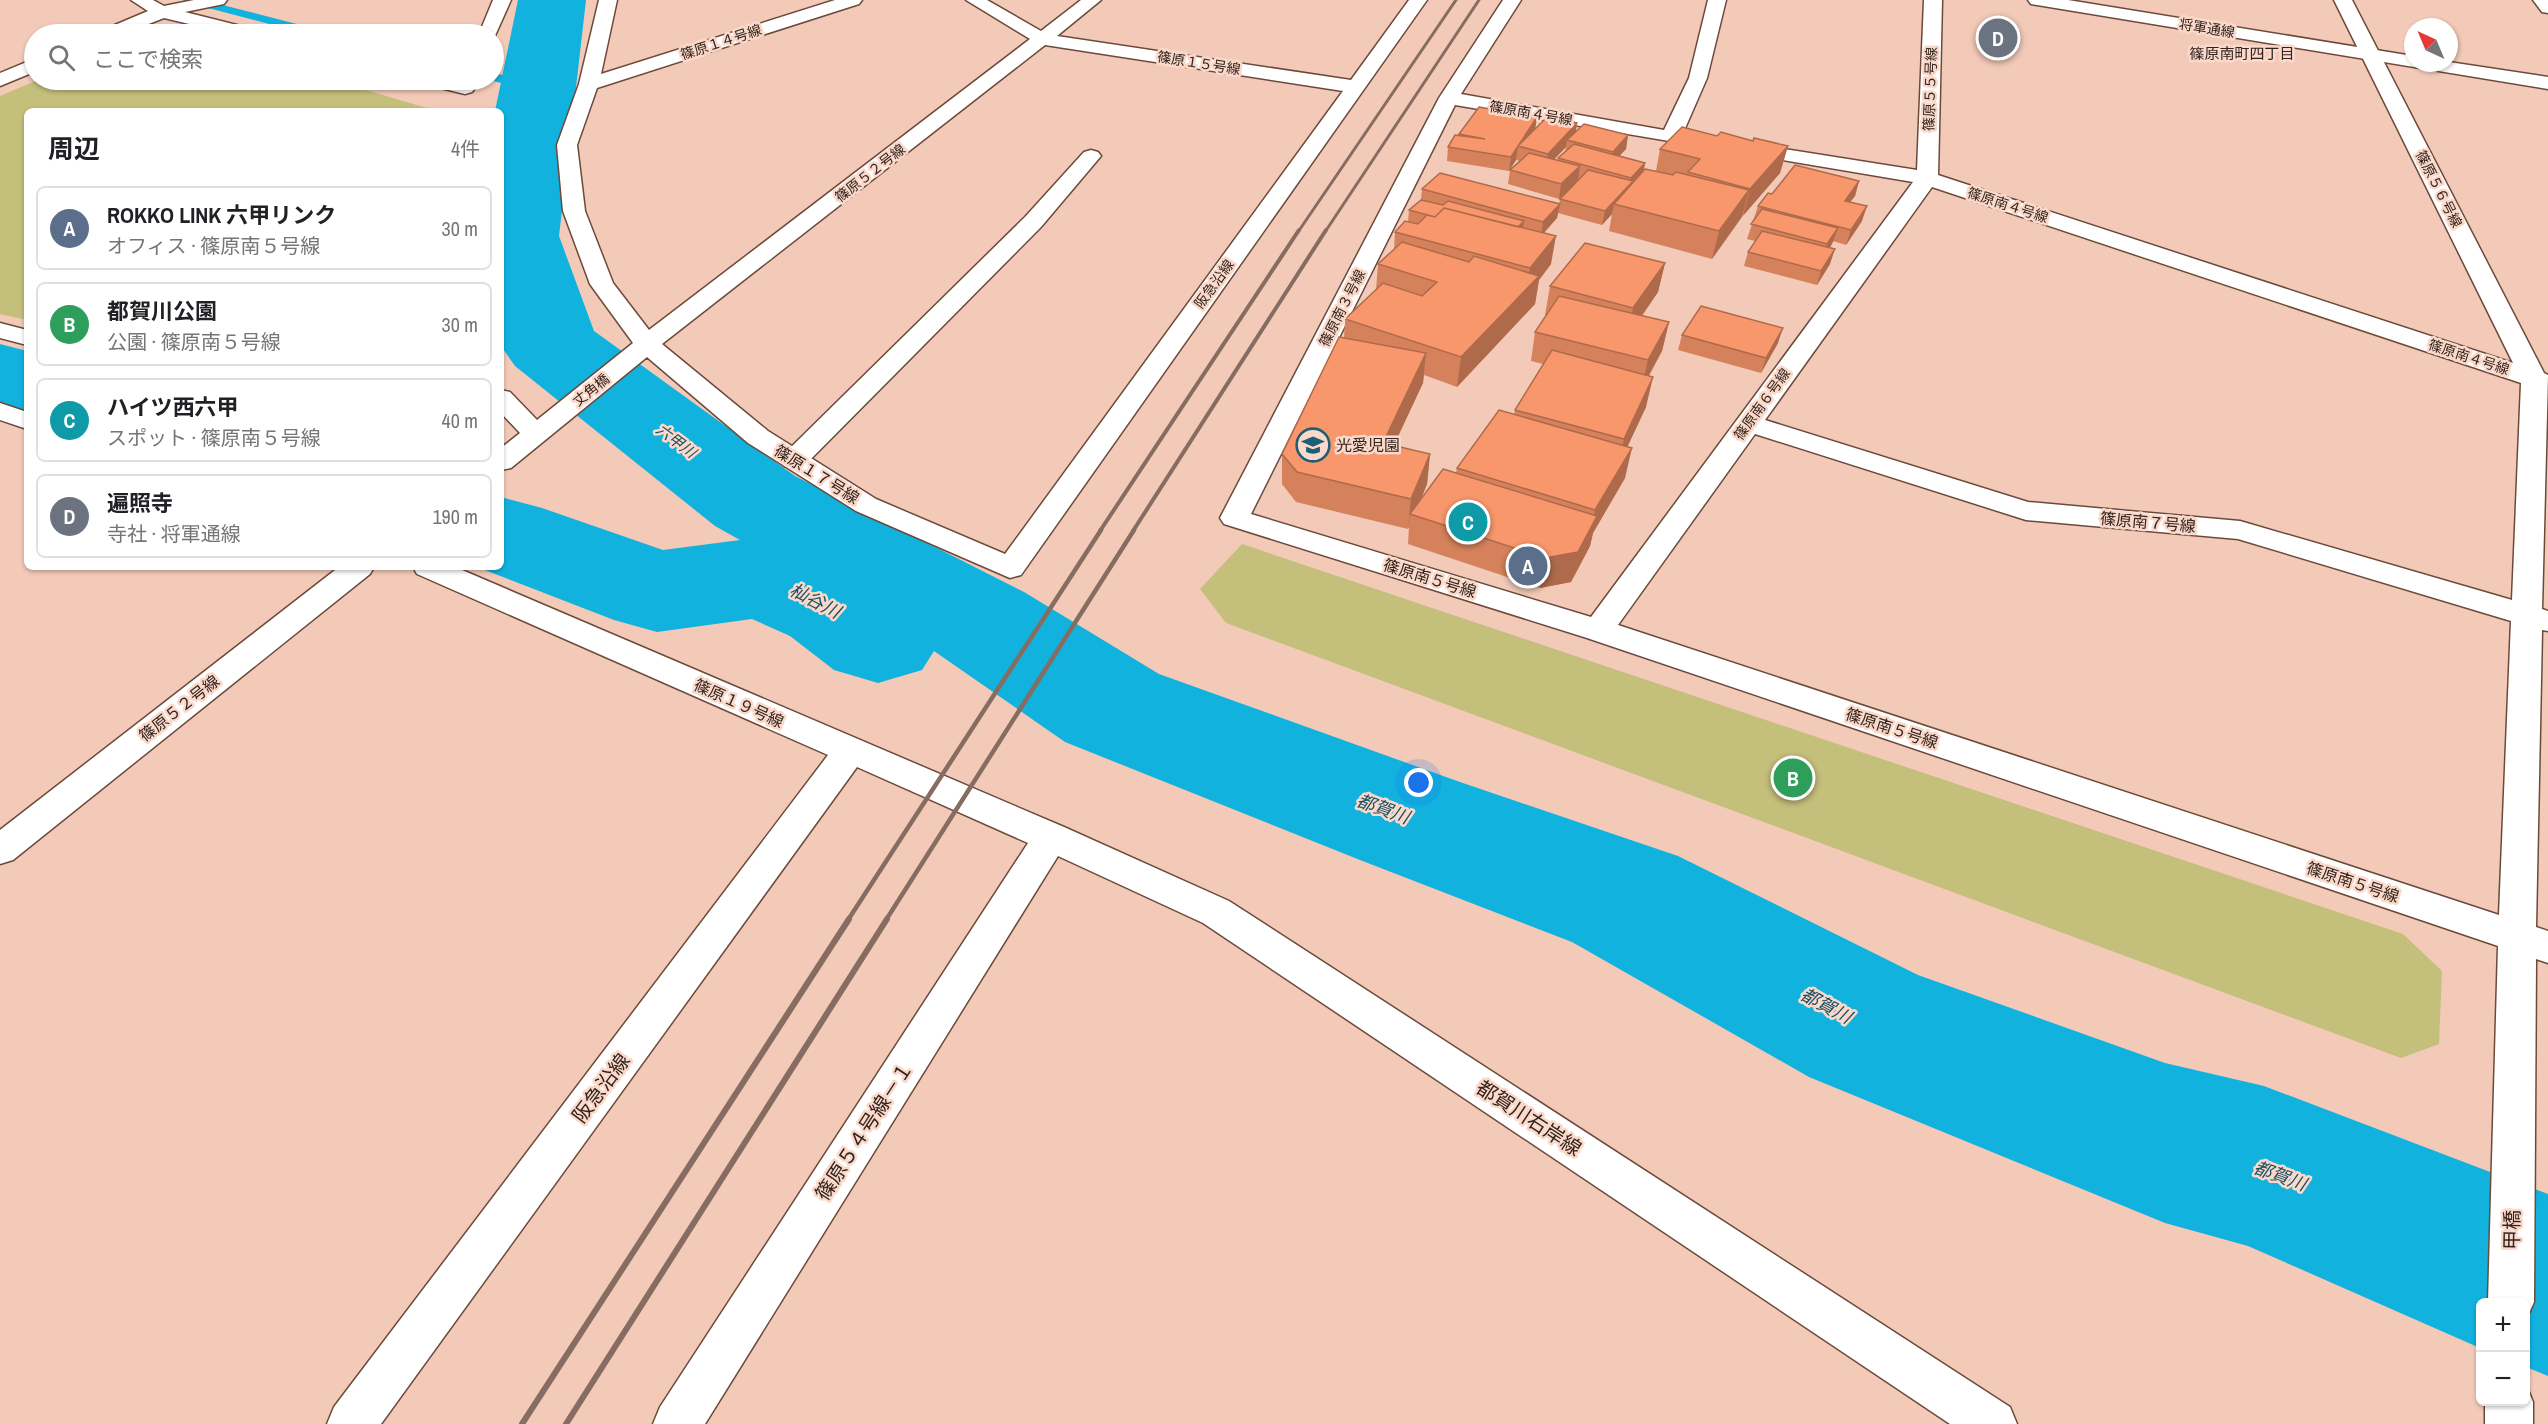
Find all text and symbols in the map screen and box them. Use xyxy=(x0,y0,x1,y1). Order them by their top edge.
pin: D xyxy=(1978,15,2018,60)
street label: 将軍通線 xyxy=(2178,15,2236,41)
north arrow xyxy=(2404,18,2458,72)
street label: 篠原１４号線 xyxy=(678,20,764,64)
search box xyxy=(24,24,504,90)
icon: search xyxy=(45,41,78,74)
district label: 篠原南町四丁目 xyxy=(2189,43,2295,64)
text: ここで検索 xyxy=(93,44,203,74)
street label: 篠原５５号線 xyxy=(1920,47,1940,131)
street label: 篠原１５号線 xyxy=(1156,48,1242,78)
street label: 篠原南４号線 xyxy=(1488,97,1574,129)
text: 周辺 xyxy=(48,131,100,166)
text: 4件 xyxy=(451,135,480,162)
street label: 篠原５２号線 xyxy=(831,140,909,206)
street label: 篠原５６号線 xyxy=(2412,147,2466,231)
street label: 篠原南４号線 xyxy=(1965,183,2051,227)
text: ROKKO LINK 六甲リンク xyxy=(107,200,336,230)
text: A xyxy=(64,215,75,242)
text: 30 m xyxy=(442,215,478,242)
text: オフィス · 篠原南５号線 xyxy=(107,232,320,259)
street label: 阪急沿線 xyxy=(1190,256,1238,312)
street label: 篠原南３号線 xyxy=(1315,266,1369,350)
text: 都賀川公園 xyxy=(107,296,217,326)
text: B xyxy=(64,311,75,338)
text: 30 m xyxy=(442,311,478,338)
text: 公園 · 篠原南５号線 xyxy=(107,328,281,355)
street label: 篠原南４号線 xyxy=(2426,335,2512,379)
street label: 篠原南６号線 xyxy=(1730,365,1794,443)
street label: 丈角橋 xyxy=(569,370,613,410)
text: ハイツ西六甲 xyxy=(107,392,239,422)
text: C xyxy=(64,407,75,434)
text: 40 m xyxy=(442,407,478,434)
water label: 六甲川 xyxy=(652,419,702,464)
text: スポット · 篠原南５号線 xyxy=(107,424,321,451)
school or university icon: 光愛児園 xyxy=(1295,427,1331,463)
place label: 光愛児園 xyxy=(1336,434,1400,456)
street label: 篠原１７号線 xyxy=(770,439,864,509)
text: 遍照寺 xyxy=(107,488,173,518)
pin: C xyxy=(1448,500,1488,544)
text: D xyxy=(64,503,75,530)
text: 190 m xyxy=(432,503,478,530)
street label: 篠原南７号線 xyxy=(2099,507,2197,537)
text: 寺社 · 将軍通線 xyxy=(107,520,241,547)
pin: A xyxy=(1508,544,1547,588)
street label: 篠原南５号線 xyxy=(1381,553,1479,603)
water label: 杣谷川 xyxy=(785,577,847,625)
street label: 篠原５２号線 xyxy=(134,670,224,746)
street label: 篠原１９号線 xyxy=(691,673,787,733)
street label: 篠原南５号線 xyxy=(1843,703,1941,753)
pin: B xyxy=(1774,756,1812,800)
your location xyxy=(1404,768,1433,797)
water label: 都賀川 xyxy=(1354,788,1415,830)
street label: 篠原南５号線 xyxy=(2304,857,2402,907)
water label: 都賀川 xyxy=(1797,982,1858,1030)
street label: 阪急沿線 xyxy=(566,1048,635,1128)
street label: 篠原５４号線－１ xyxy=(809,1056,918,1205)
street label: 都賀川右岸線 xyxy=(1472,1074,1587,1162)
water label: 都賀川 xyxy=(2251,1155,2312,1197)
street label: 甲橋 xyxy=(2498,1210,2525,1250)
map controls xyxy=(2476,1298,2530,1406)
button: + xyxy=(2476,1298,2530,1352)
button: − xyxy=(2476,1352,2530,1406)

